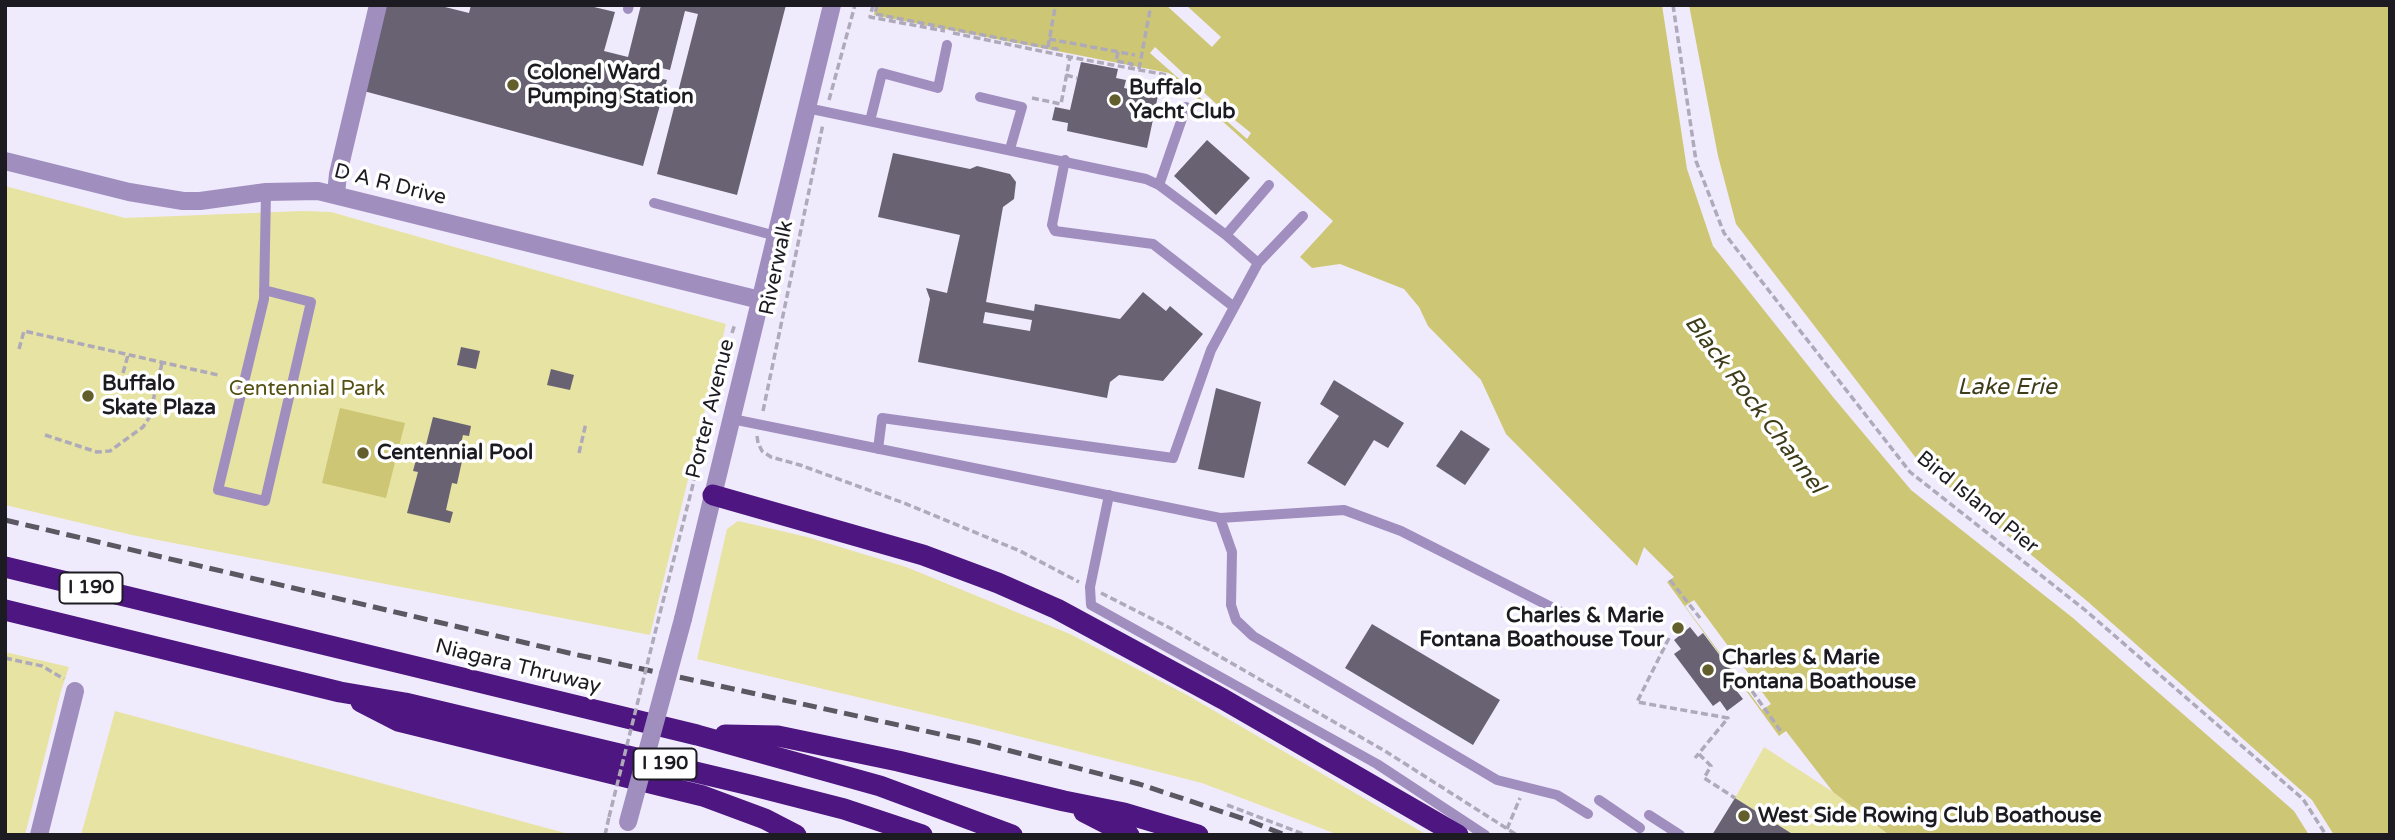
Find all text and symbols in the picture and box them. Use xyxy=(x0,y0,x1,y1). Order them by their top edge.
place label: Colonel Ward Pumping Station xyxy=(527,60,694,110)
place label: Buffalo Yacht Club xyxy=(1129,75,1236,125)
marker: Colonel Ward Pumping Station xyxy=(505,77,521,93)
marker: Buffalo Yacht Club xyxy=(1107,92,1123,108)
street label: D A R Drive xyxy=(331,159,449,211)
street label: Riverwalk xyxy=(755,218,799,318)
water label: Black Rock Channel xyxy=(1678,310,1830,500)
street label: Porter Avenue xyxy=(681,337,741,481)
place label: Buffalo Skate Plaza xyxy=(102,371,216,421)
water label: Lake Erie xyxy=(1957,374,2057,402)
park label: Centennial Park xyxy=(229,376,385,402)
marker: Buffalo Skate Plaza xyxy=(80,388,96,404)
place label: Centennial Pool xyxy=(377,440,533,466)
marker: Centennial Pool xyxy=(355,445,371,461)
street label: Bird Island Pier xyxy=(1911,446,2043,560)
road number: I 190 xyxy=(60,572,122,604)
place label: Charles & Marie Fontana Boathouse Tour xyxy=(1419,603,1664,653)
marker: Charles & Marie Fontana Boathouse Tour xyxy=(1670,620,1686,636)
street label: Niagara Thruway xyxy=(433,634,603,700)
place label: Charles & Marie Fontana Boathouse xyxy=(1722,645,1916,695)
marker: Charles & Marie Fontana Boathouse xyxy=(1700,662,1716,678)
road number: I 190 xyxy=(634,748,696,779)
place label: West Side Rowing Club Boathouse xyxy=(1758,803,2102,829)
marker: West Side Rowing Club Boathouse xyxy=(1736,808,1752,824)

